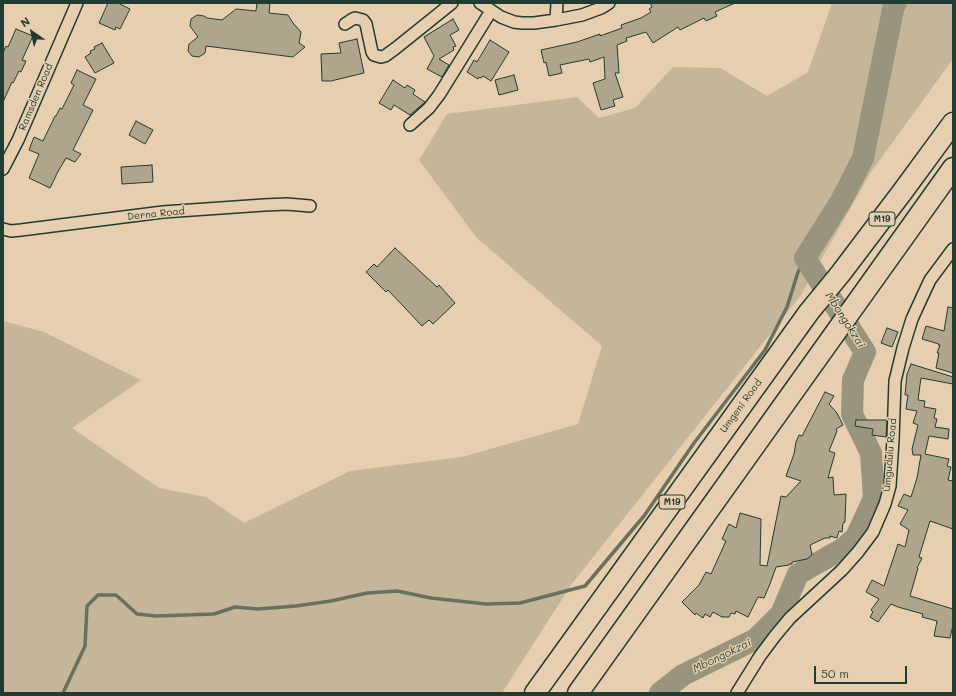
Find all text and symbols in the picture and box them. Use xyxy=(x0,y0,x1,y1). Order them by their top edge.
north arrow xyxy=(12,12,52,52)
text: N xyxy=(17,13,33,30)
street label: Ramsden Road xyxy=(16,62,56,132)
street label: Derna Road xyxy=(127,205,185,223)
road number: M19 xyxy=(869,212,895,226)
water label: Mbongokzai xyxy=(822,290,868,350)
street label: Umgeni Road xyxy=(718,377,764,435)
street label: Umgudulu Road xyxy=(881,418,899,492)
road number: M19 xyxy=(659,495,685,509)
water label: Mbongokzai xyxy=(691,636,753,676)
scale bar xyxy=(816,658,909,684)
text: 50 m xyxy=(821,665,849,681)

